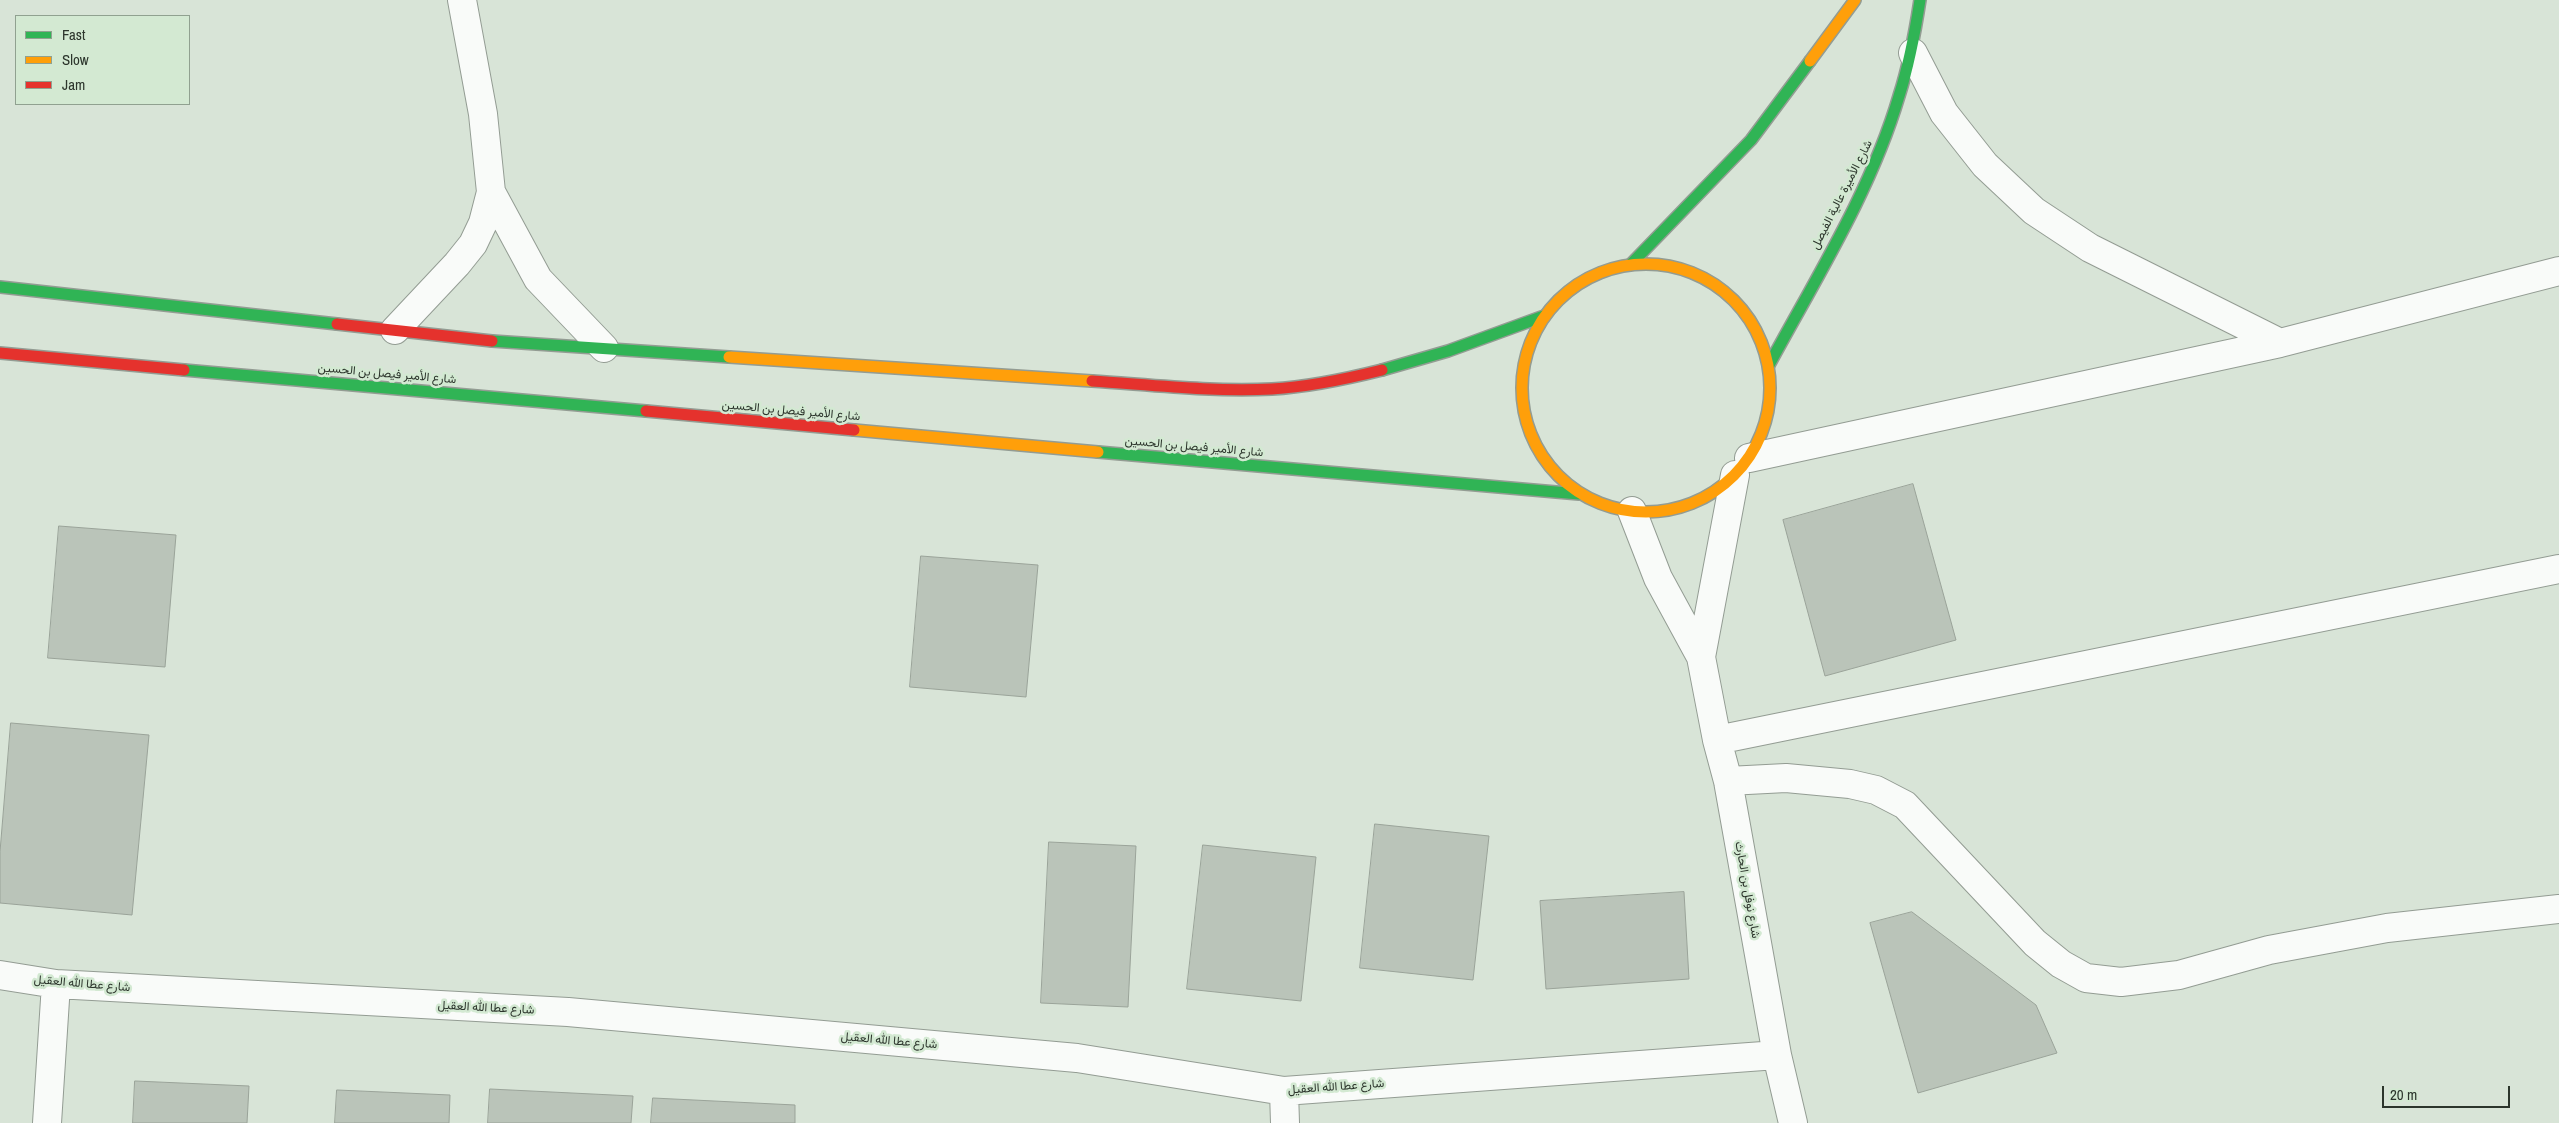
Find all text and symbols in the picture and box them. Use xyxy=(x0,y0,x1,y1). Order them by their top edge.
legend xyxy=(15,15,190,105)
text: Fast xyxy=(62,24,85,45)
text: Slow xyxy=(62,49,89,70)
text: Jam xyxy=(62,74,85,95)
street label: شارع الأميرة عالية الفيصل xyxy=(1808,138,1876,252)
street label: شارع الأمير فيصل بن الحسين xyxy=(317,361,457,387)
street label: شارع الأمير فيصل بن الحسين xyxy=(721,398,861,424)
street label: شارع الأمير فيصل بن الحسين xyxy=(1124,434,1264,460)
street label: شارع نوفل بن الحارث xyxy=(1731,840,1763,940)
street label: شارع عطا الله العقيل xyxy=(33,973,131,995)
street label: شارع عطا الله العقيل xyxy=(437,998,535,1018)
street label: شارع عطا الله العقيل xyxy=(840,1030,938,1052)
street label: شارع عطا الله العقيل xyxy=(1287,1076,1385,1098)
scale bar xyxy=(2384,1076,2512,1108)
text: 20 m xyxy=(2390,1084,2417,1105)

